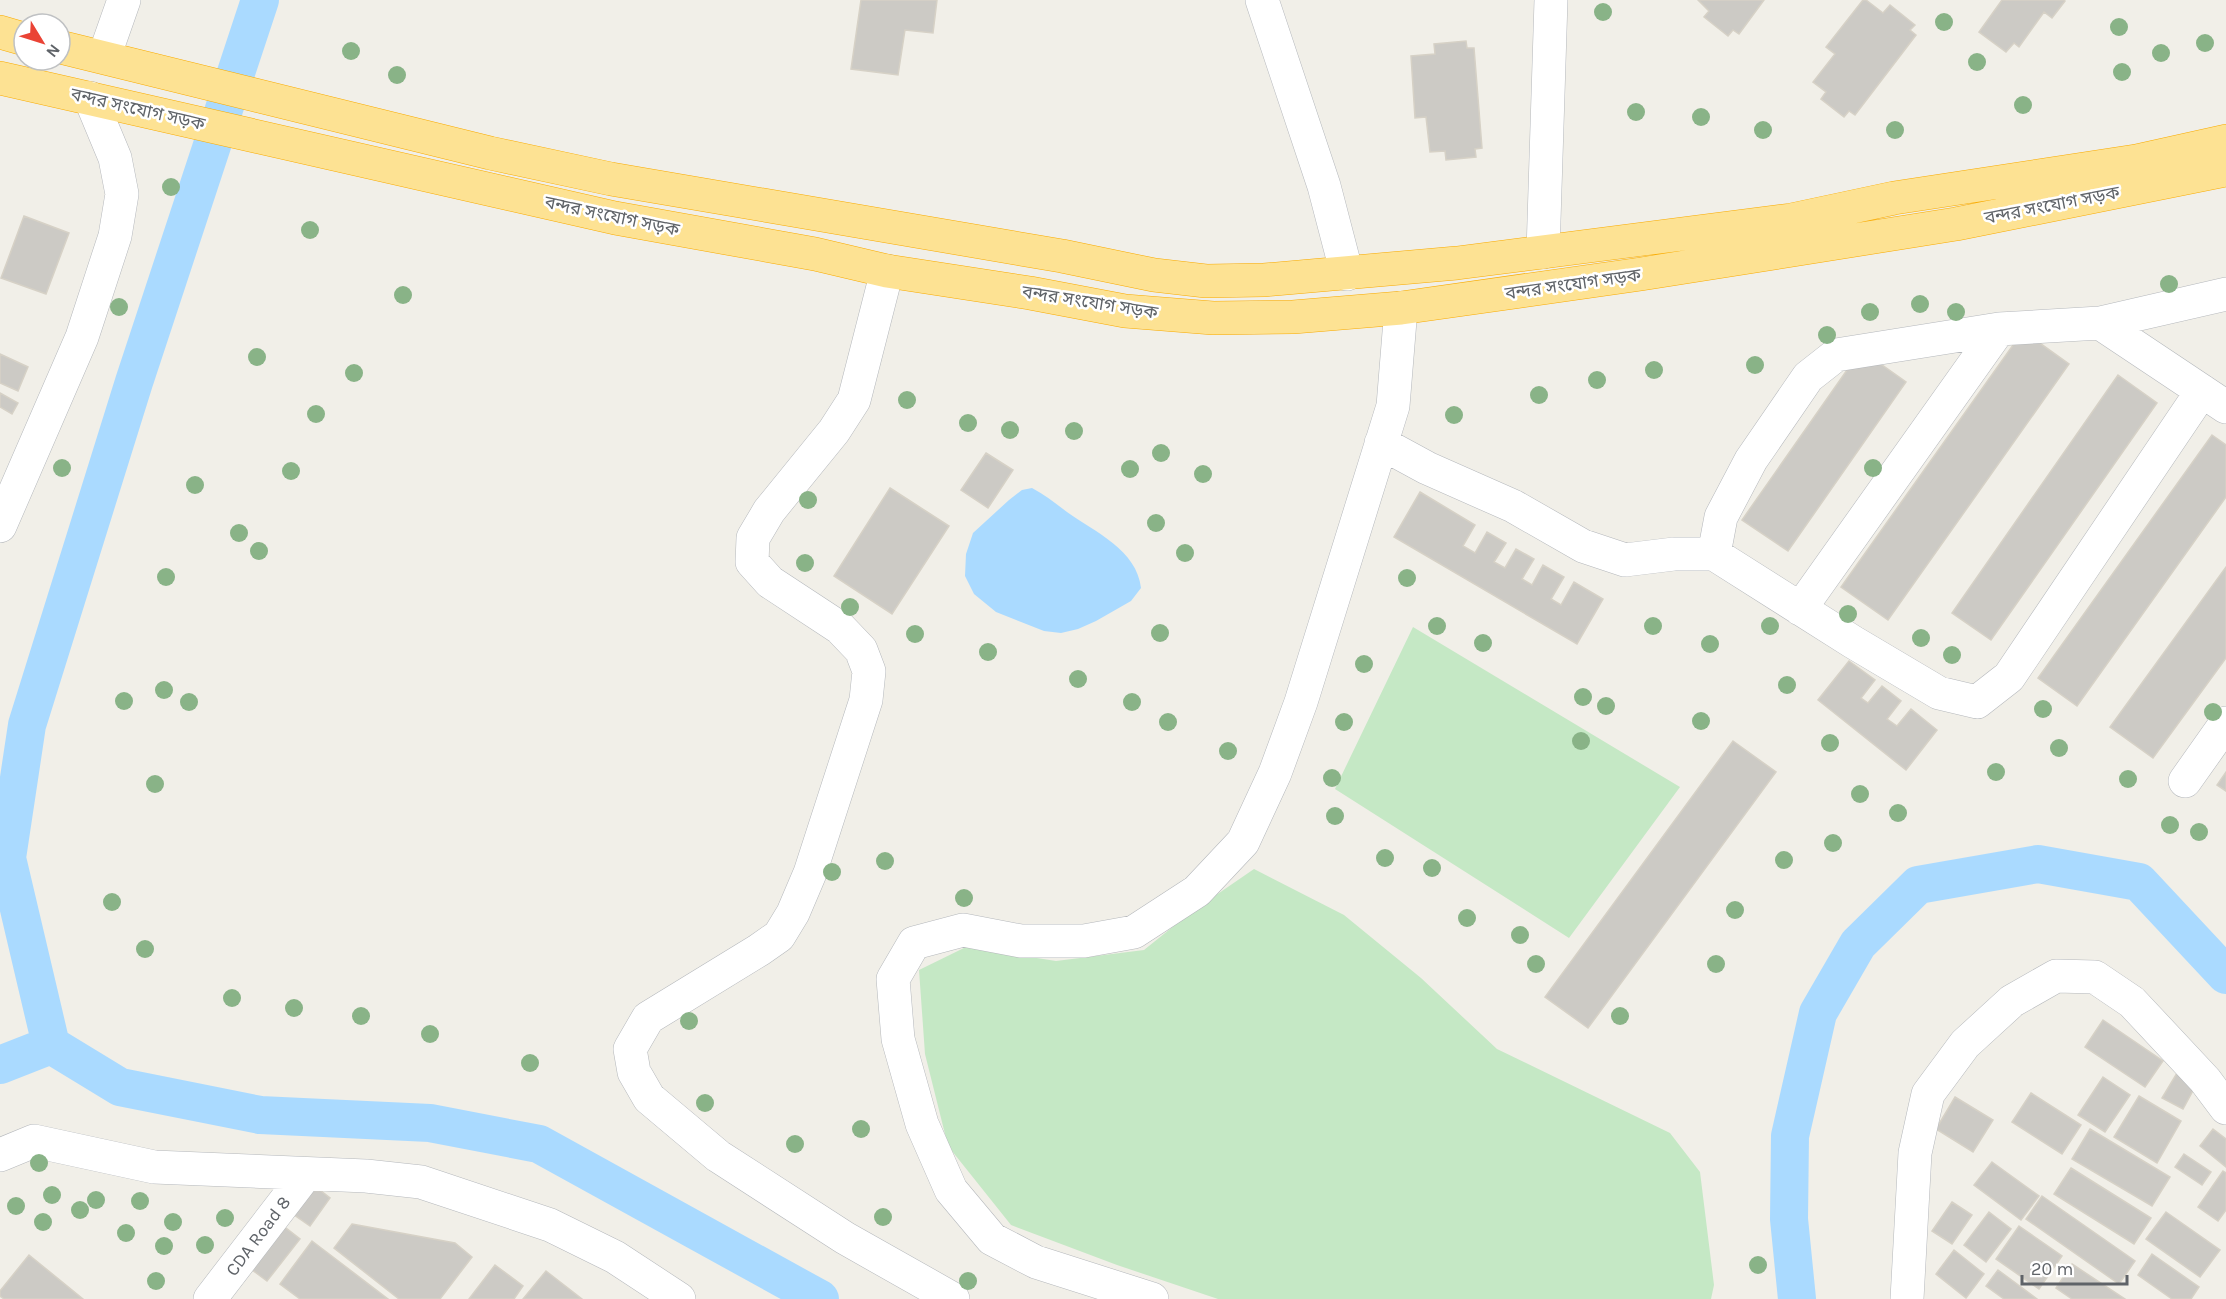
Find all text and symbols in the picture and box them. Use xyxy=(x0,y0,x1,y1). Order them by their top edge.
north arrow xyxy=(12,12,72,72)
text: N xyxy=(42,41,64,61)
street label: বন্দর সংযোগ সড়ক xyxy=(68,83,208,135)
street label: বন্দর সংযোগ সড়ক xyxy=(1982,181,2122,229)
street label: বন্দর সংযোগ সড়ক xyxy=(542,191,682,241)
street label: বন্দর সংযোগ সড়ক xyxy=(1503,263,1643,305)
street label: বন্দর সংযোগ সড়ক xyxy=(1020,280,1160,324)
street label: CDA Road 8 xyxy=(221,1192,295,1280)
scale bar xyxy=(2022,1248,2127,1286)
text: 20 m xyxy=(2031,1258,2073,1280)

